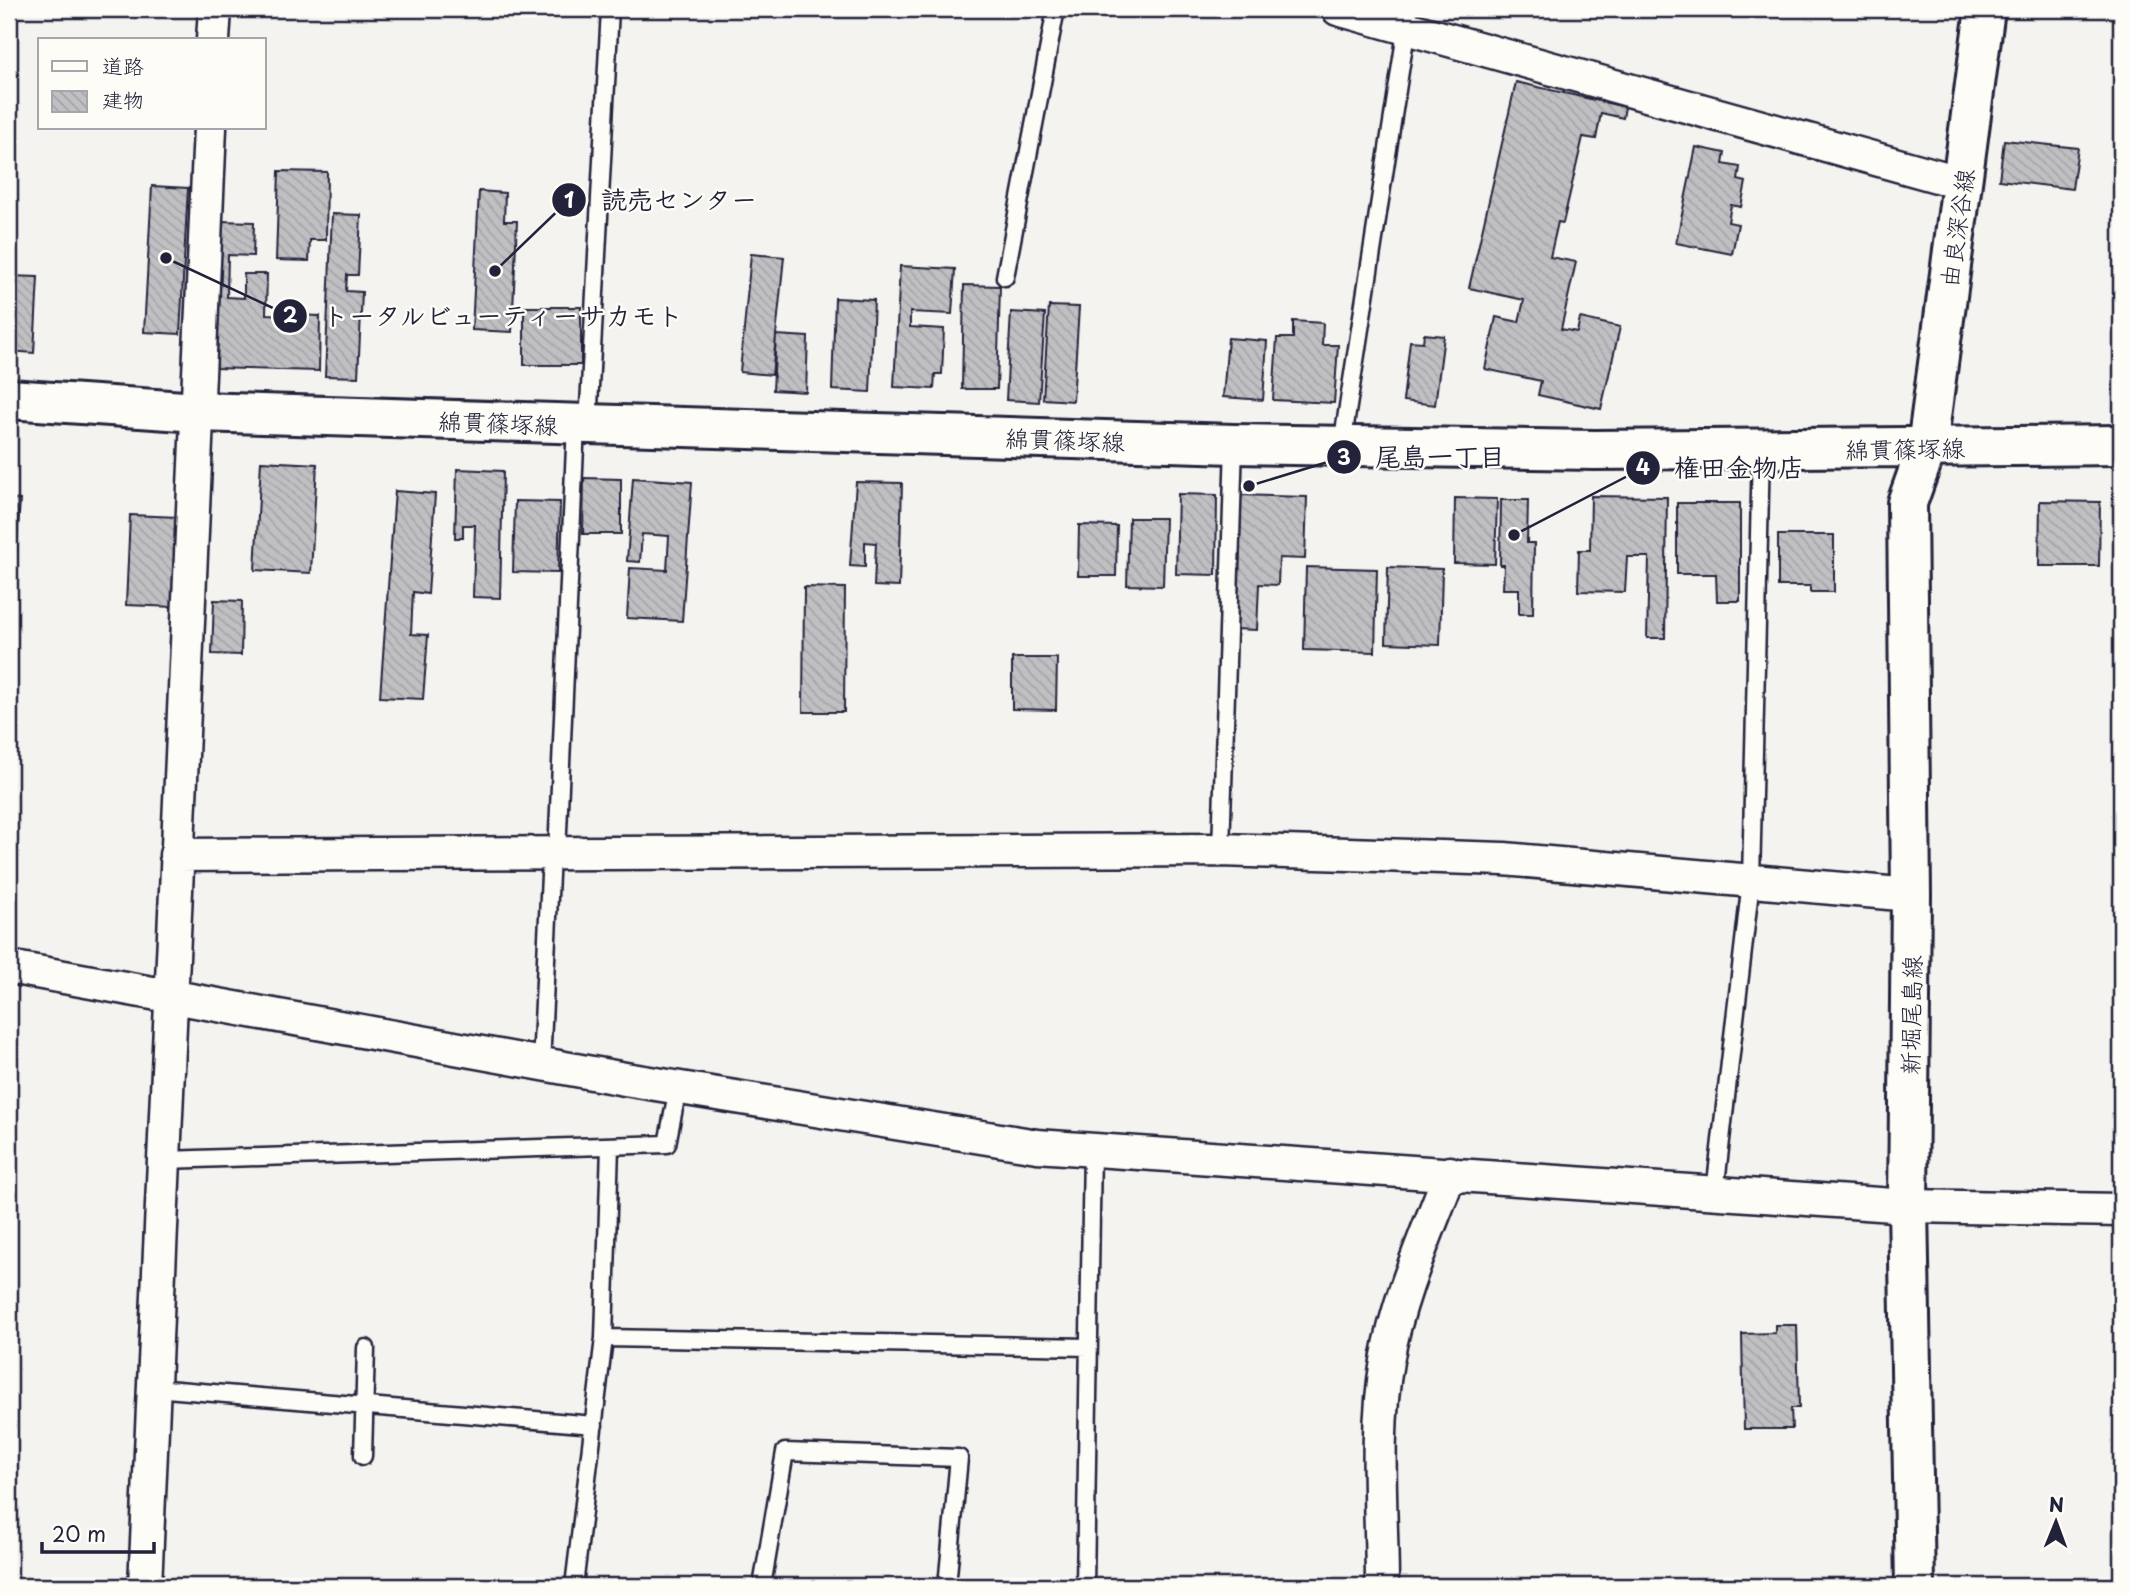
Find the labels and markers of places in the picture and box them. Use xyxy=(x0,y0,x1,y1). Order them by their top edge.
callout: 読売センター xyxy=(552,177,771,224)
callout: トータルビューティーサカモト xyxy=(272,293,699,340)
callout: 尾島一丁目 xyxy=(1326,434,1519,481)
callout: 権田金物店 xyxy=(1625,445,1818,492)

